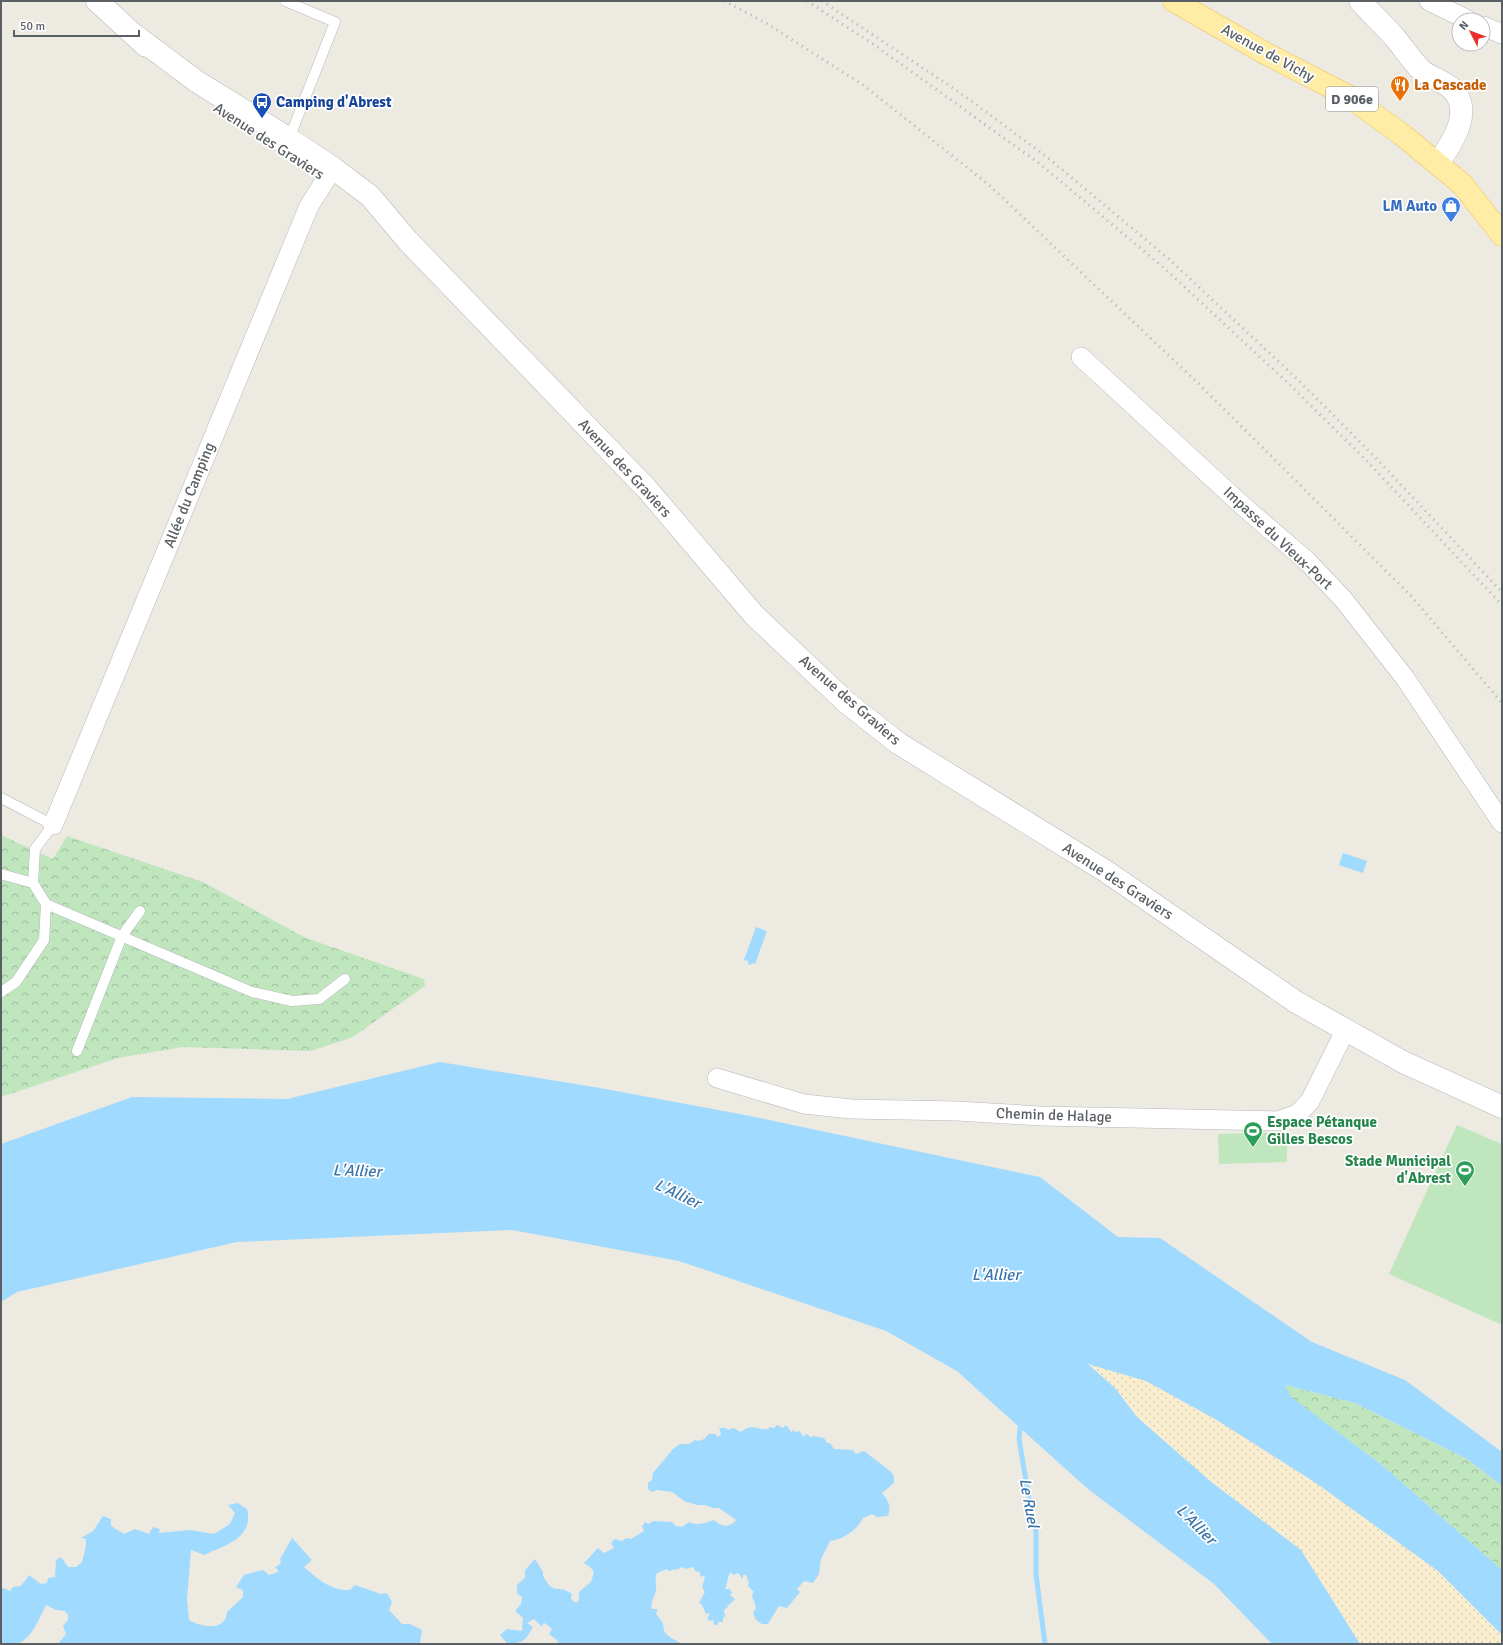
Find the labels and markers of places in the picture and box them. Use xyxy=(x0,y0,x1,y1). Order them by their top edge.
restaurant icon: La Cascade xyxy=(1389,74,1411,102)
place label: La Cascade xyxy=(1414,76,1487,94)
bus stop icon: Camping d'Abrest xyxy=(251,91,273,119)
place label: Camping d'Abrest xyxy=(276,93,392,111)
shop icon: LM Auto xyxy=(1440,195,1462,223)
place label: LM Auto xyxy=(1382,197,1437,215)
place label: Espace Pétanque Gilles Bescos xyxy=(1267,1113,1377,1148)
sports icon: Espace Pétanque Gilles Bescos xyxy=(1242,1120,1264,1148)
place label: Stade Municipal d'Abrest xyxy=(1345,1152,1451,1187)
sports icon: Stade Municipal d'Abrest xyxy=(1454,1159,1476,1187)

